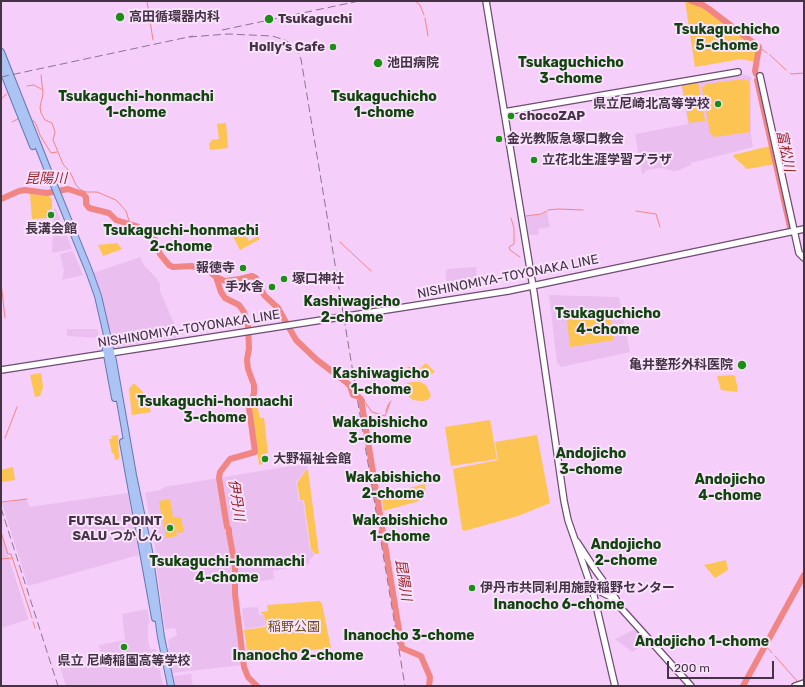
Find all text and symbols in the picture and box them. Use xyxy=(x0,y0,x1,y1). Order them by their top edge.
place label: 高田循環器内科 xyxy=(129,9,220,25)
marker: 高田循環器内科 xyxy=(114,11,126,23)
place label: Tsukaguchi xyxy=(278,11,352,27)
marker: Tsukaguchi xyxy=(263,13,275,25)
district label: Tsukaguchicho 5-chome xyxy=(674,22,780,54)
place label: Holly’s Cafe xyxy=(249,39,325,55)
marker: Holly’s Cafe xyxy=(328,42,338,52)
place label: 池田病院 xyxy=(387,55,439,71)
district label: Tsukaguchicho 3-chome xyxy=(518,55,624,88)
marker: 池田病院 xyxy=(372,57,384,69)
district label: Tsukaguchi-honmachi 1-chome xyxy=(58,89,214,122)
district label: Tsukaguchicho 1-chome xyxy=(331,89,437,122)
place label: 県立尼崎北高等学校 xyxy=(593,96,710,112)
marker: 県立尼崎北高等学校 xyxy=(713,99,723,109)
place label: chocoZAP xyxy=(519,108,585,124)
marker: chocoZAP xyxy=(506,111,516,121)
water label: 富松川 xyxy=(772,129,798,173)
place label: 金光教阪急塚口教会 xyxy=(507,131,624,147)
marker: 金光教阪急塚口教会 xyxy=(494,134,504,144)
place label: 立花北生涯学習プラザ xyxy=(542,152,672,168)
marker: 立花北生涯学習プラザ xyxy=(529,155,539,165)
water label: 昆陽川 xyxy=(25,171,67,187)
marker: 長溝会館 xyxy=(46,210,56,220)
place label: 長溝会館 xyxy=(25,221,77,237)
district label: Tsukaguchi-honmachi 2-chome xyxy=(103,223,259,256)
street label: NISHINOMIYA-TOYONAKA LINE xyxy=(416,252,600,302)
place label: 報徳寺 xyxy=(196,260,235,276)
marker: 報徳寺 xyxy=(238,263,248,273)
place label: 塚口神社 xyxy=(292,271,344,287)
marker: 塚口神社 xyxy=(279,274,289,284)
place label: 手水舎 xyxy=(225,279,264,295)
marker: 手水舎 xyxy=(267,282,277,292)
district label: Kashiwagicho 2-chome xyxy=(304,294,400,326)
district label: Tsukaguchicho 4-chome xyxy=(555,306,661,338)
street label: NISHINOMIYA-TOYONAKA LINE xyxy=(97,307,281,351)
place label: 亀井整形外科医院 xyxy=(629,357,733,373)
marker: 亀井整形外科医院 xyxy=(736,359,748,371)
district label: Kashiwagicho 1-chome xyxy=(333,366,429,398)
district label: Tsukaguchi-honmachi 3-chome xyxy=(137,394,293,426)
district label: Wakabishicho 3-chome xyxy=(332,415,428,448)
district label: Andojicho 3-chome xyxy=(556,446,626,478)
place label: 大野福祉会館 xyxy=(273,451,351,467)
marker: 大野福祉会館 xyxy=(260,454,270,464)
district label: Wakabishicho 2-chome xyxy=(345,470,441,502)
district label: Andojicho 4-chome xyxy=(695,472,765,504)
water label: 伊丹川 xyxy=(224,478,248,522)
place label: FUTSAL POINT SALU つかしん xyxy=(68,513,162,544)
district label: Wakabishicho 1-chome xyxy=(352,513,448,546)
marker: FUTSAL POINT SALU つかしん xyxy=(165,523,175,533)
district label: Andojicho 2-chome xyxy=(591,537,661,570)
district label: Tsukaguchi-honmachi 4-chome xyxy=(149,554,305,586)
water label: 昆陽川 xyxy=(391,558,415,602)
place label: 伊丹市共同利用施設稲野センター xyxy=(480,580,675,596)
marker: 伊丹市共同利用施設稲野センター xyxy=(467,583,477,593)
district label: Inanocho 6-chome xyxy=(493,597,625,613)
park label: 稲野公園 xyxy=(268,619,320,635)
district label: Inanocho 3-chome xyxy=(343,628,475,644)
district label: Andojicho 1-chome xyxy=(635,634,769,650)
marker: 県立 尼崎稲園高等学校 xyxy=(119,642,129,652)
district label: Inanocho 2-chome xyxy=(233,648,363,664)
place label: 県立 尼崎稲園高等学校 xyxy=(58,653,190,669)
scale bar xyxy=(669,653,776,679)
text: 200 m xyxy=(674,661,710,675)

